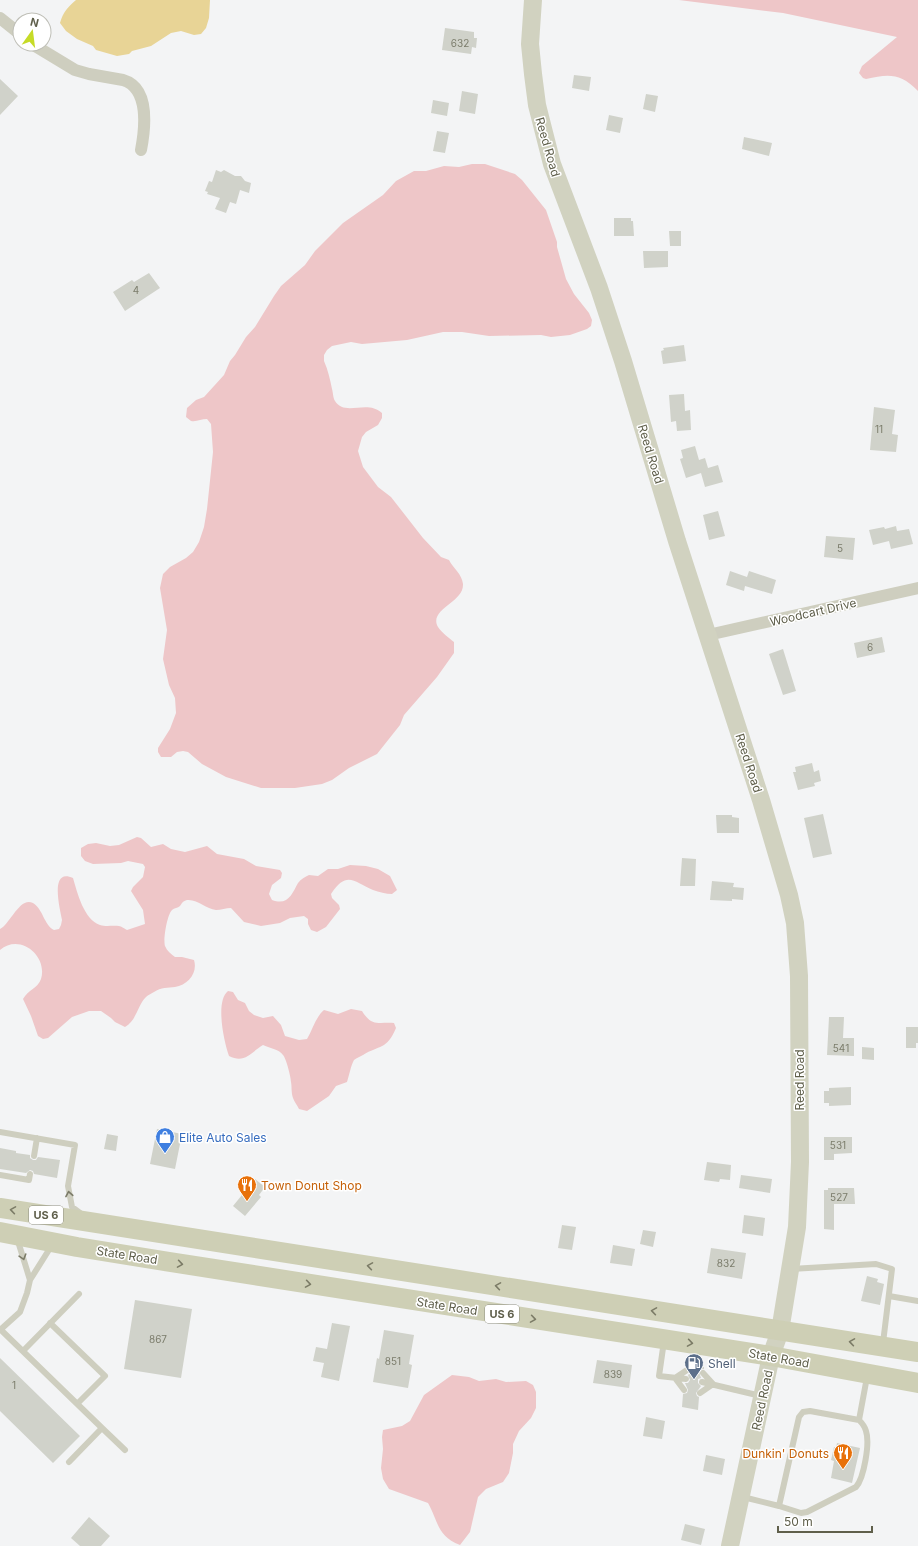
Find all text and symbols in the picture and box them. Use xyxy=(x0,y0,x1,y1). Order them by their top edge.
north arrow xyxy=(12,12,52,52)
text: N xyxy=(29,14,40,30)
house number: 632 xyxy=(451,37,469,49)
street label: Reed Road xyxy=(532,116,564,178)
house number: 4 xyxy=(133,284,139,296)
street label: Reed Road xyxy=(635,423,667,485)
house number: 11 xyxy=(875,423,883,435)
house number: 5 xyxy=(837,542,843,554)
street label: Woodcart Drive xyxy=(768,595,858,629)
house number: 6 xyxy=(867,641,873,653)
street label: Reed Road xyxy=(732,732,766,794)
house number: 541 xyxy=(833,1042,849,1054)
street label: Reed Road xyxy=(792,1049,807,1111)
shop icon: Elite Auto Sales xyxy=(154,1126,176,1154)
place label: Elite Auto Sales xyxy=(179,1130,267,1145)
house number: 531 xyxy=(830,1139,846,1151)
restaurant icon: Town Donut Shop xyxy=(236,1174,258,1202)
place label: Town Donut Shop xyxy=(261,1178,362,1193)
one-way arrow xyxy=(66,1191,74,1198)
house number: 527 xyxy=(830,1191,848,1203)
one-way arrow xyxy=(9,1206,16,1215)
road number: US 6 xyxy=(29,1206,63,1224)
street label: State Road xyxy=(95,1243,159,1267)
one-way arrow xyxy=(18,1254,27,1261)
house number: 832 xyxy=(717,1257,735,1269)
one-way arrow xyxy=(177,1259,183,1268)
one-way arrow xyxy=(367,1262,373,1271)
one-way arrow xyxy=(305,1279,311,1288)
one-way arrow xyxy=(495,1283,501,1291)
street label: State Road xyxy=(415,1294,479,1318)
road number: US 6 xyxy=(485,1305,519,1323)
one-way arrow xyxy=(651,1307,657,1316)
one-way arrow xyxy=(530,1314,537,1323)
house number: 867 xyxy=(149,1333,167,1345)
one-way arrow xyxy=(849,1338,855,1347)
one-way arrow xyxy=(687,1339,693,1347)
street label: State Road xyxy=(747,1345,811,1371)
fuel station icon: Shell xyxy=(683,1352,705,1380)
house number: 851 xyxy=(385,1355,401,1367)
place label: Shell xyxy=(708,1356,736,1371)
house number: 839 xyxy=(604,1368,622,1380)
street label: Reed Road xyxy=(748,1369,776,1431)
house number: 1 xyxy=(12,1379,16,1391)
restaurant icon: Dunkin' Donuts xyxy=(832,1442,854,1470)
place label: Dunkin' Donuts xyxy=(742,1446,829,1461)
scale bar xyxy=(778,1508,872,1534)
text: 50 m xyxy=(784,1514,813,1529)

